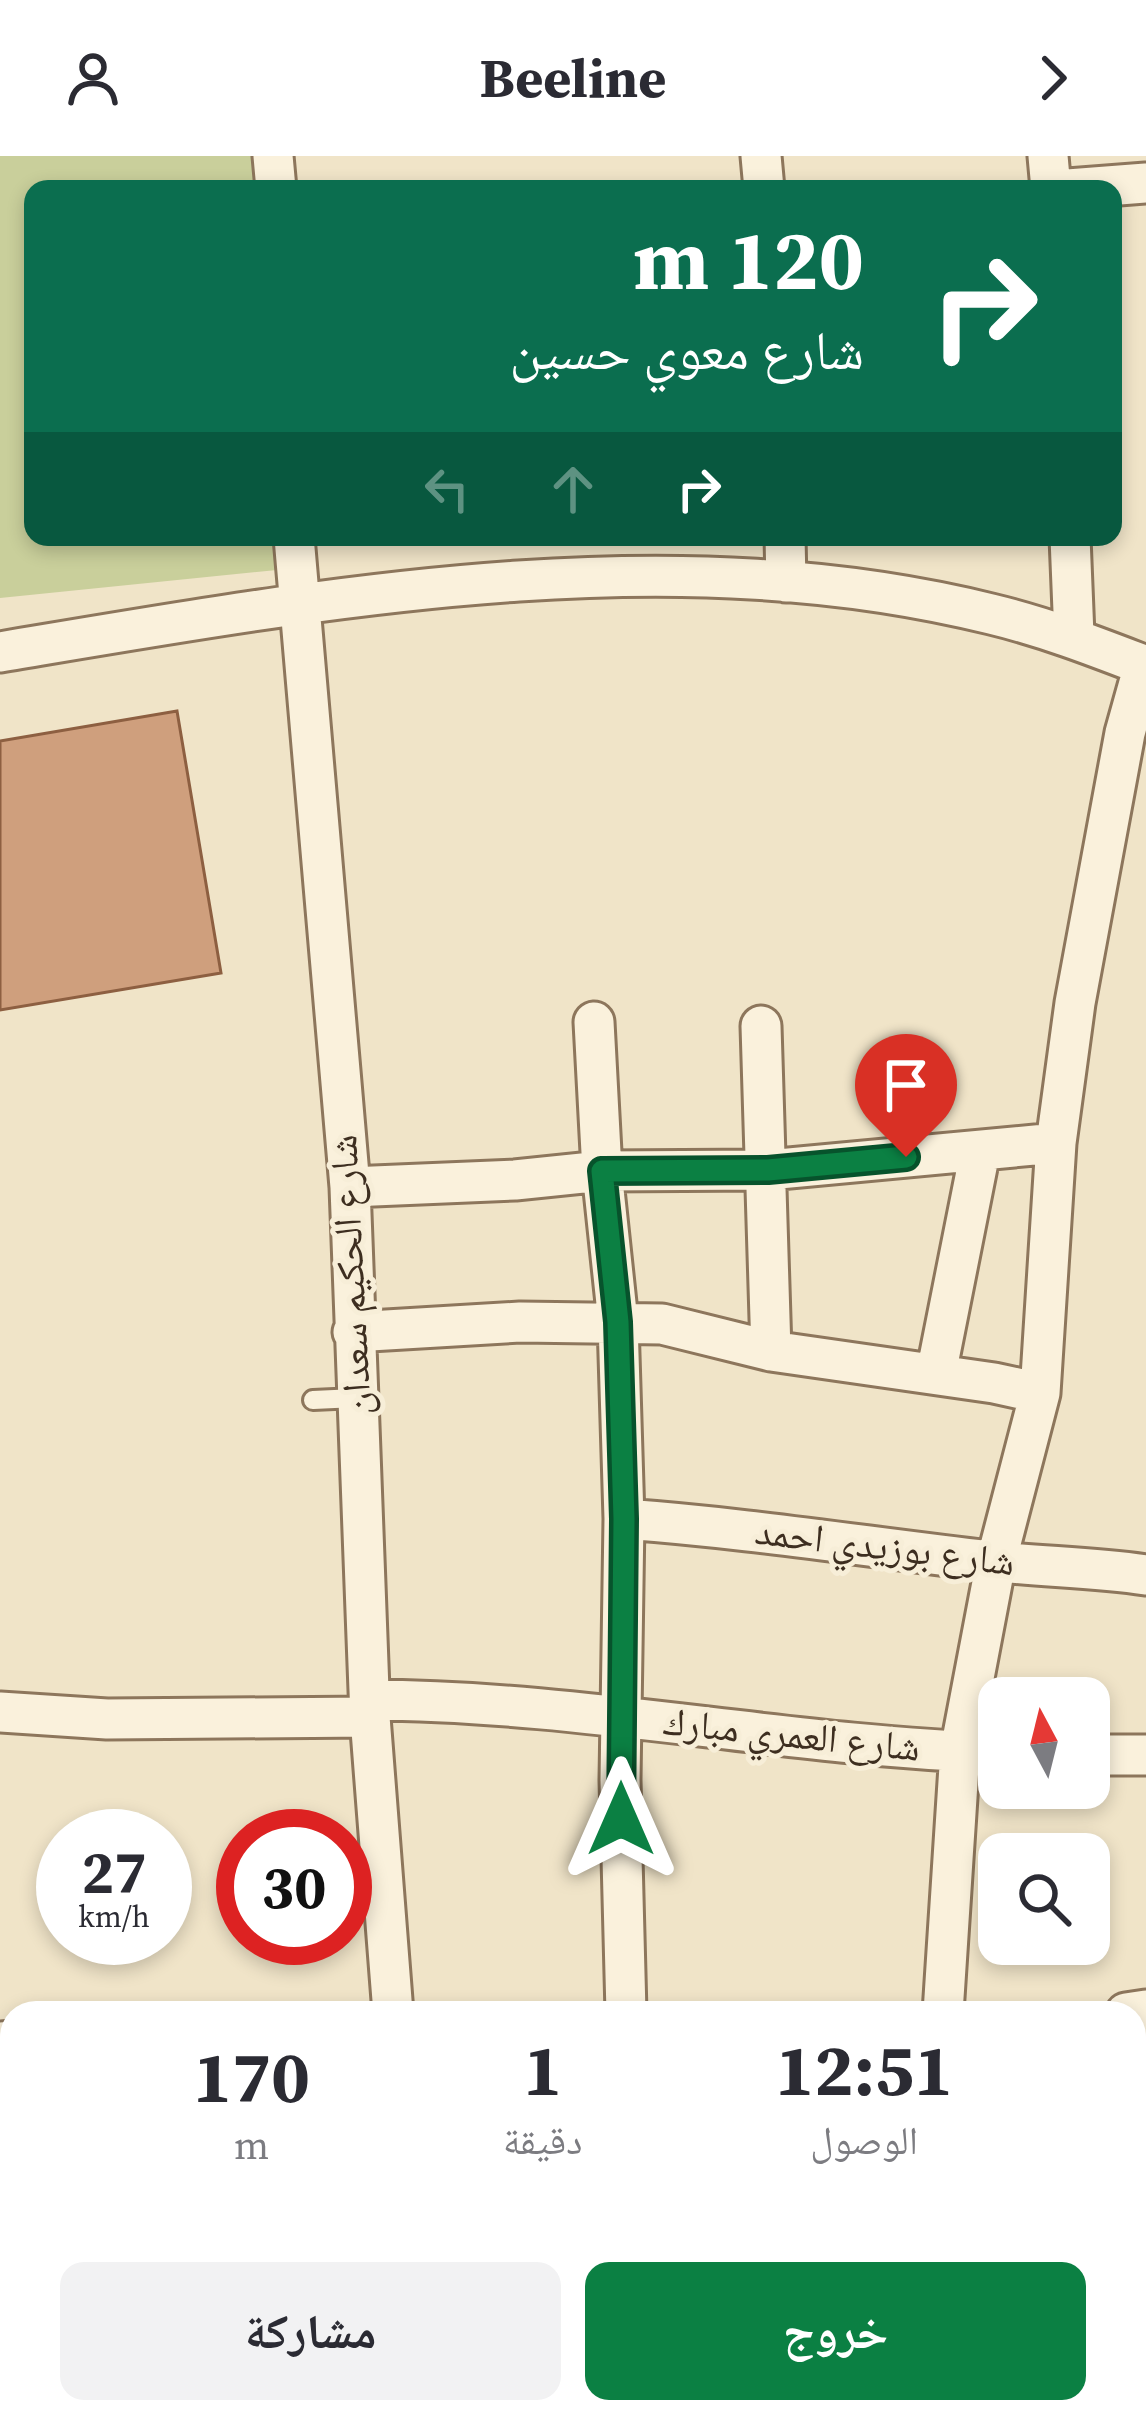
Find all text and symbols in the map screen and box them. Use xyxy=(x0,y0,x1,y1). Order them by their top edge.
text: Beeline xyxy=(480,41,666,115)
icon: person xyxy=(60,45,126,111)
icon: forward xyxy=(1020,45,1086,111)
text: 120 m xyxy=(633,202,864,317)
icon: right xyxy=(906,228,1062,384)
text: شارع معوي حسين xyxy=(509,313,864,387)
icon: left xyxy=(414,456,480,522)
icon: ahead xyxy=(540,456,606,522)
icon: right xyxy=(666,456,732,522)
pin xyxy=(855,1034,957,1157)
icon: arrive xyxy=(873,1052,939,1118)
street label: شارع الحكيم سعدان xyxy=(316,1133,384,1417)
street label: شارع بوزيدي احمد xyxy=(752,1504,1018,1593)
north arrow xyxy=(978,1677,1110,1809)
map controls xyxy=(978,1677,1110,1965)
street label: شارع العمري مبارك xyxy=(661,1694,923,1779)
position arrow xyxy=(558,1756,684,1882)
speed limit sign: 30 xyxy=(216,1809,372,1965)
text: 27 xyxy=(81,1831,147,1913)
button: search xyxy=(978,1833,1110,1965)
text: km/h xyxy=(78,1896,150,1937)
text: 1 xyxy=(523,2020,562,2119)
text: 12:51 xyxy=(775,2020,953,2119)
text: 170 xyxy=(193,2027,310,2126)
text: دقيقة xyxy=(503,2114,582,2167)
text: الوصول xyxy=(810,2114,918,2167)
text: m xyxy=(234,2119,269,2172)
button: مشاركة xyxy=(60,2262,561,2400)
button: خروج xyxy=(585,2262,1086,2400)

